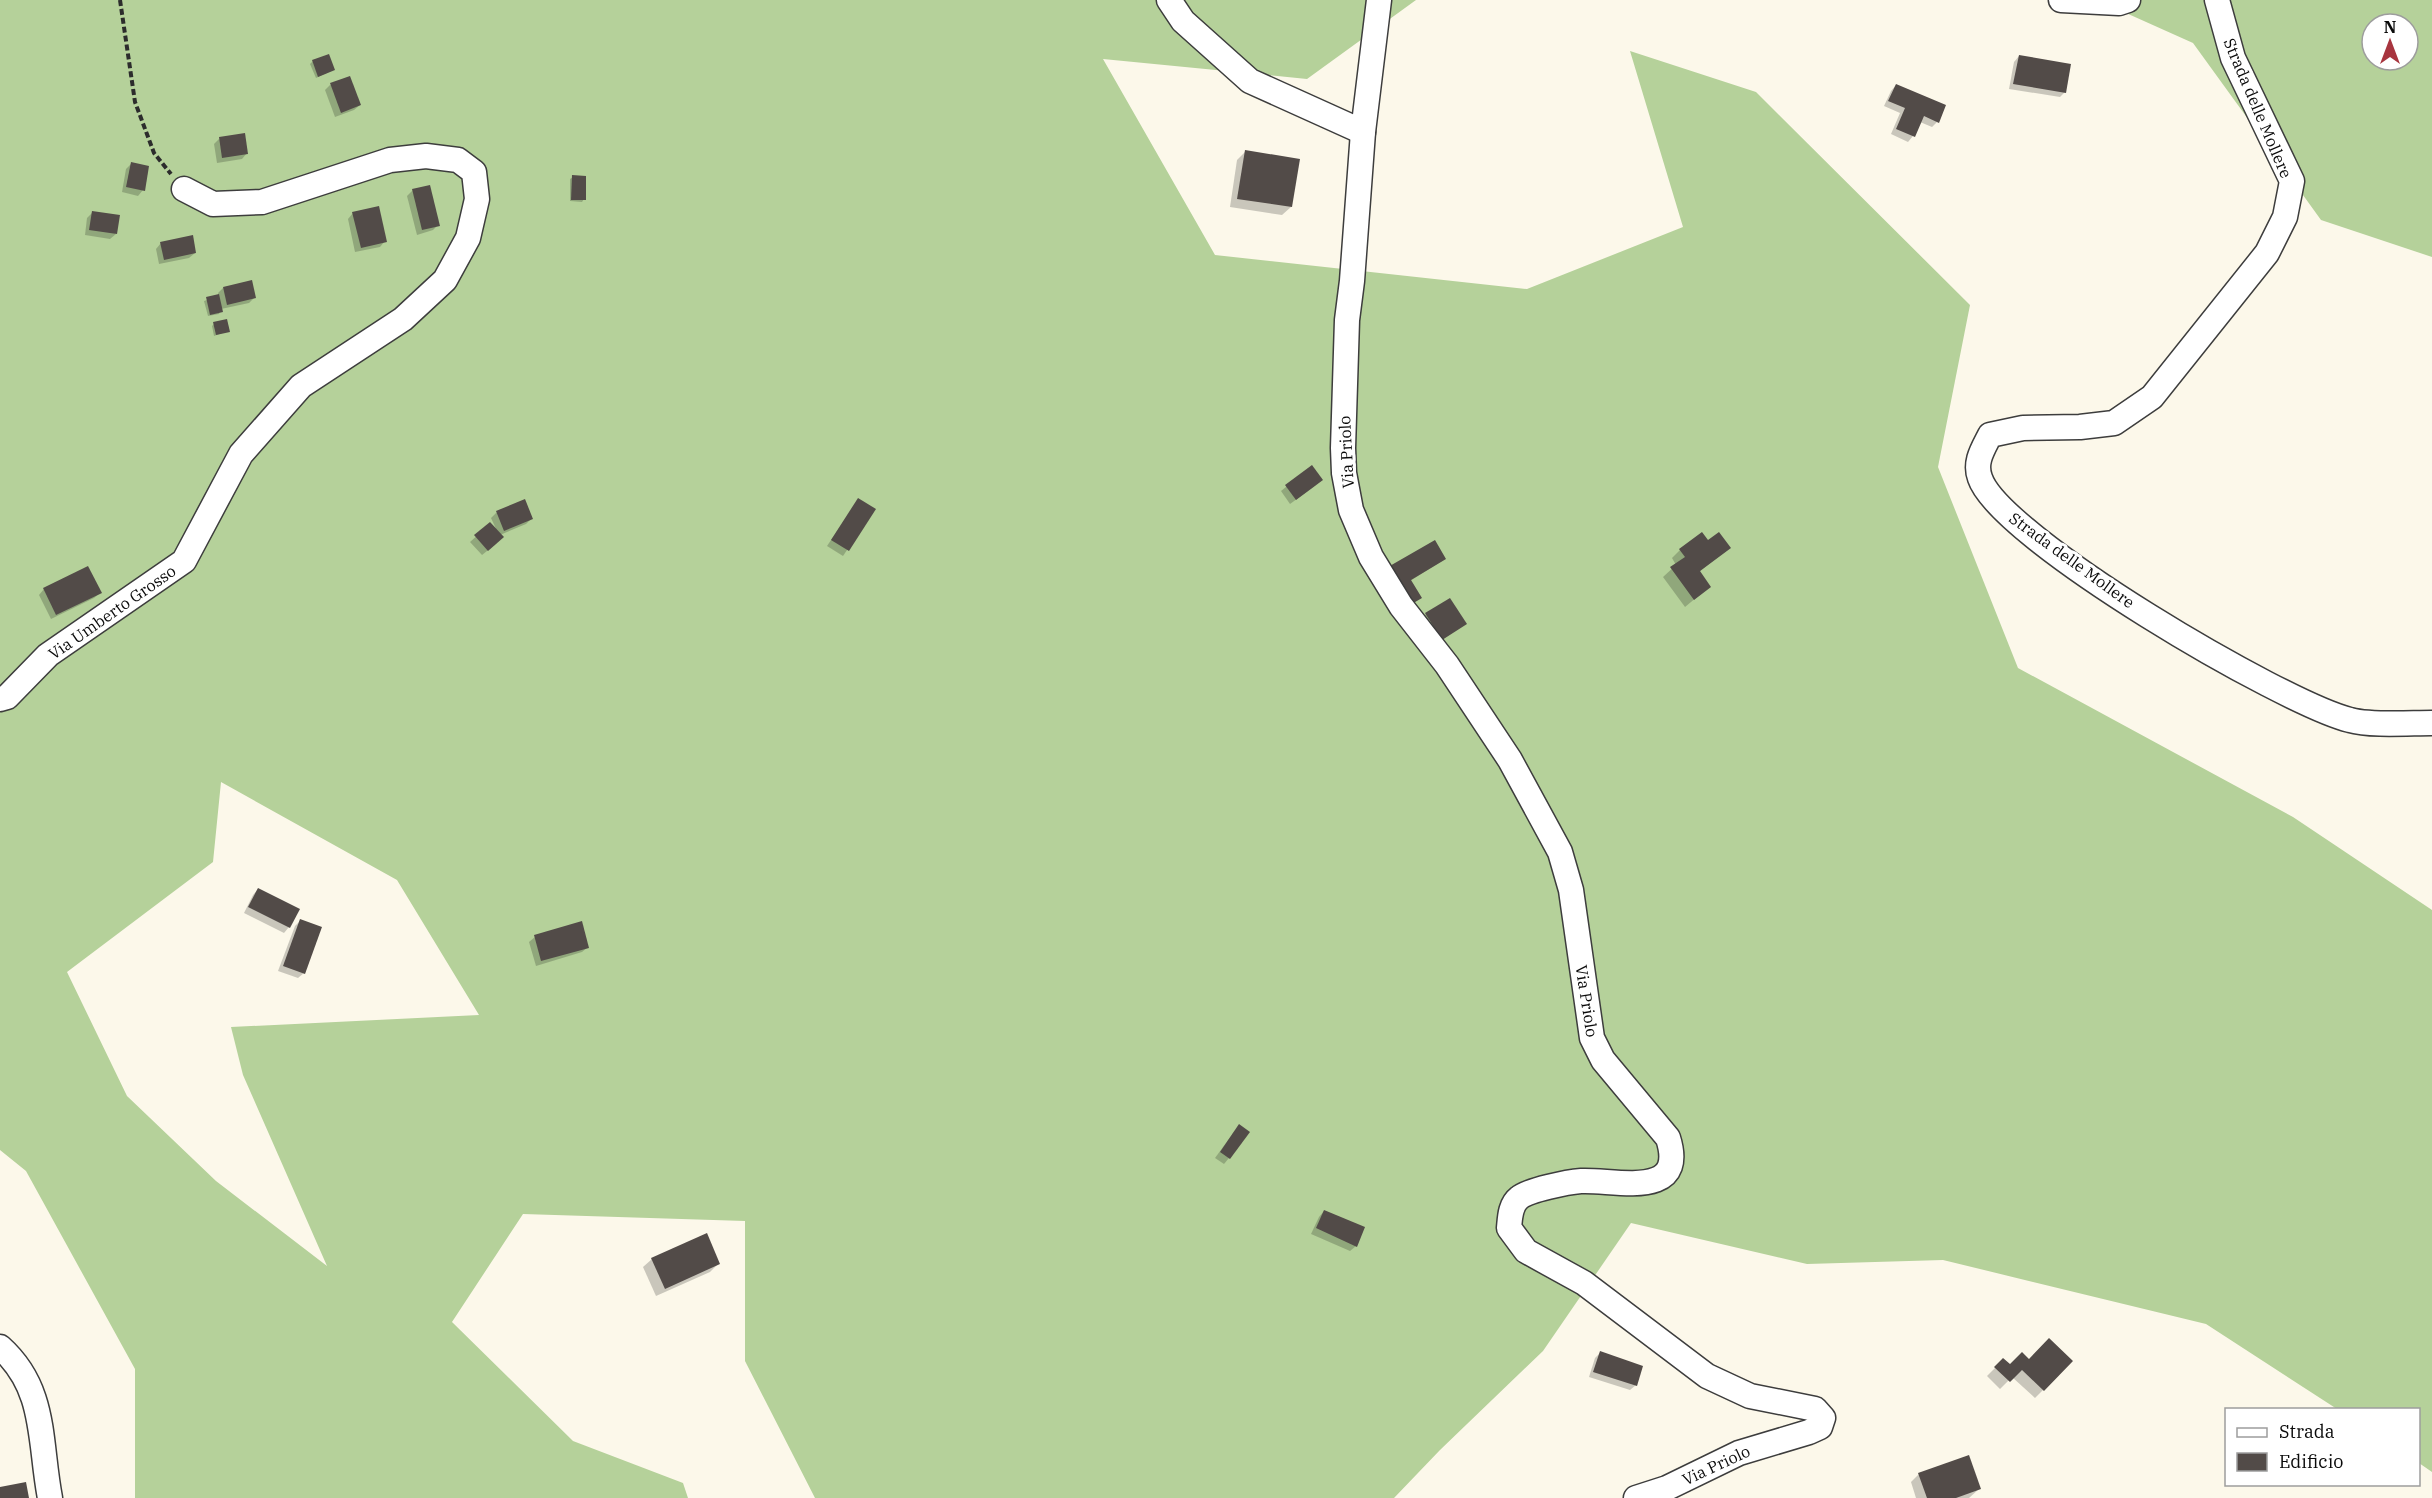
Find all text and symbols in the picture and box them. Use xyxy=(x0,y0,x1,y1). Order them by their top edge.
north arrow xyxy=(2360,12,2420,72)
text: N xyxy=(2384,17,2396,37)
street label: Strada delle Mollere xyxy=(2219,35,2297,181)
street label: Via Priolo xyxy=(1334,415,1358,489)
street label: Strada delle Mollere xyxy=(2005,508,2139,612)
street label: Via Umberto Grosso xyxy=(44,561,180,663)
street label: Via Priolo xyxy=(1571,964,1603,1038)
legend xyxy=(2225,1408,2420,1486)
text: Strada xyxy=(2279,1420,2335,1443)
street label: Via Priolo xyxy=(1679,1441,1753,1489)
text: Edificio xyxy=(2279,1450,2343,1473)

